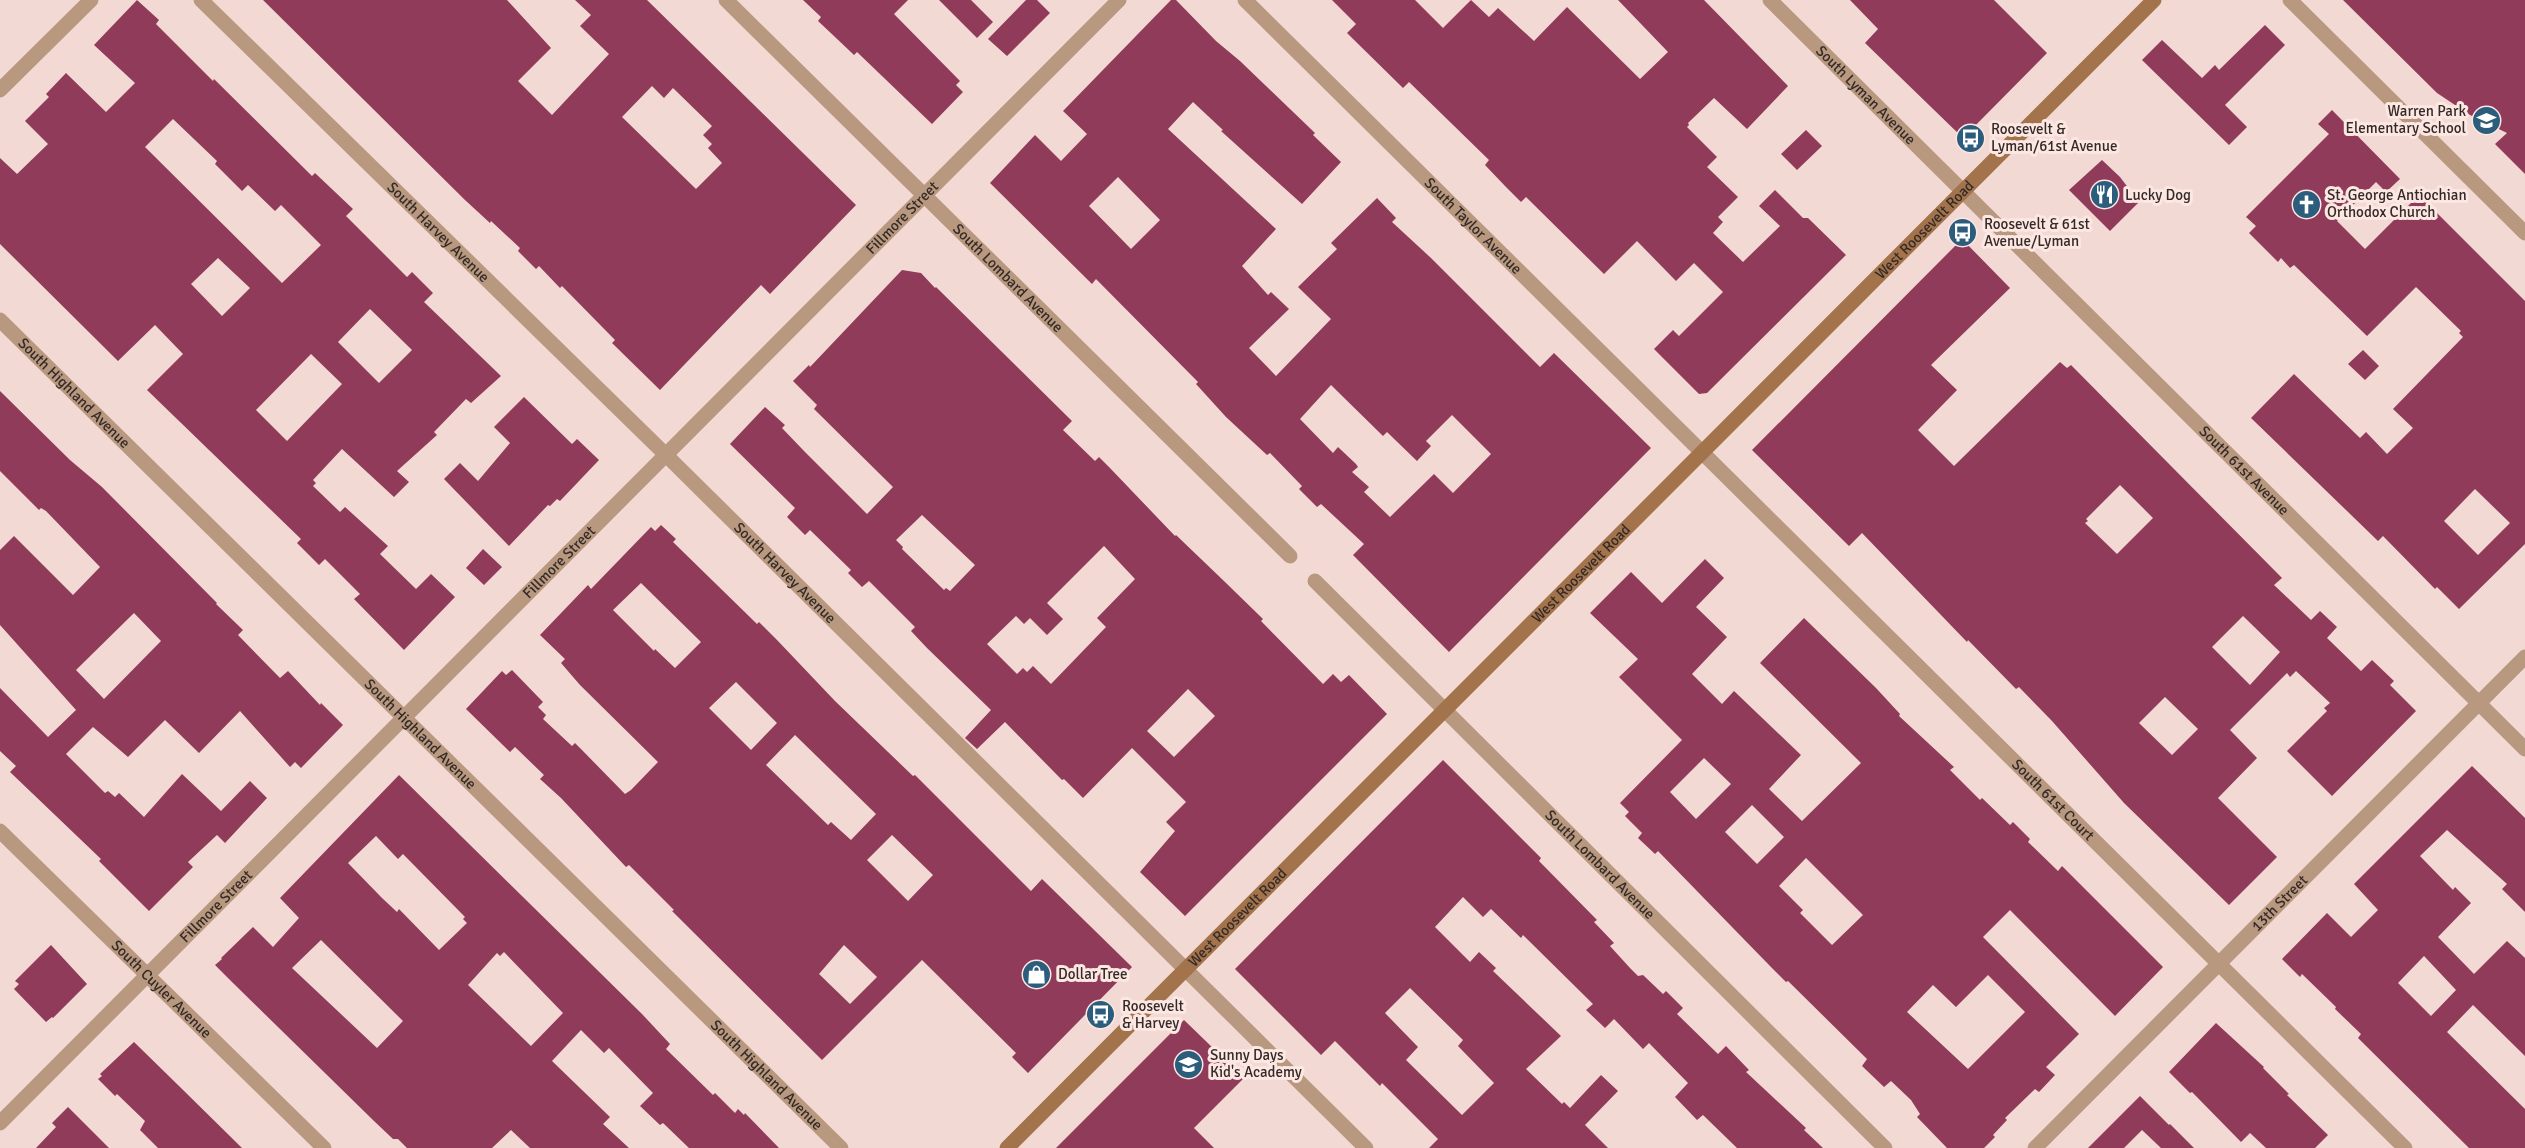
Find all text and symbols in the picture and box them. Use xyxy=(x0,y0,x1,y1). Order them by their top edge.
street label: South Lyman Avenue xyxy=(1812,42,1919,148)
place label: Warren Park Elementary School xyxy=(2345,102,2466,137)
school or university icon: Warren Park Elementary School xyxy=(2471,104,2503,136)
place label: Roosevelt & Lyman/61st Avenue xyxy=(1991,120,2117,155)
bus stop icon: Roosevelt & Lyman/61st Avenue xyxy=(1954,122,1986,154)
street label: South Taylor Avenue xyxy=(1421,174,1526,278)
street label: West Roosevelt Road xyxy=(1871,177,1978,283)
street label: South Harvey Avenue xyxy=(383,178,493,286)
street label: Fillmore Street xyxy=(862,178,942,258)
restaurant icon: Lucky Dog xyxy=(2088,179,2120,211)
place label: Lucky Dog xyxy=(2125,186,2191,204)
place label: St. George Antiochian Orthodox Church xyxy=(2327,186,2467,221)
church icon: St. George Antiochian Orthodox Church xyxy=(2290,188,2322,220)
place label: Roosevelt & 61st Avenue/Lyman xyxy=(1984,215,2090,250)
bus stop icon: Roosevelt & 61st Avenue/Lyman xyxy=(1947,217,1979,249)
street label: South Lombard Avenue xyxy=(949,220,1067,336)
street label: South Highland Avenue xyxy=(14,334,134,452)
street label: South 61st Avenue xyxy=(2196,422,2293,519)
street label: South Harvey Avenue xyxy=(730,519,840,627)
street label: West Roosevelt Road xyxy=(1528,520,1634,627)
street label: Fillmore Street xyxy=(519,522,599,602)
street label: South Highland Avenue xyxy=(361,675,480,793)
street label: South 61st Court xyxy=(2008,755,2098,844)
street label: South Lombard Avenue xyxy=(1541,806,1659,923)
street label: West Roosevelt Road xyxy=(1184,864,1291,970)
street label: Fillmore Street xyxy=(176,866,256,946)
street label: 13th Street xyxy=(2248,871,2311,935)
street label: South Cuyler Avenue xyxy=(108,936,215,1042)
shop icon: Dollar Tree xyxy=(1021,958,1053,990)
place label: Dollar Tree xyxy=(1058,965,1128,983)
place label: Roosevelt & Harvey xyxy=(1122,997,1184,1032)
bus stop icon: Roosevelt & Harvey xyxy=(1085,999,1117,1031)
street label: South Highland Avenue xyxy=(707,1016,826,1134)
place label: Sunny Days Kid's Academy xyxy=(1210,1046,1302,1081)
school or university icon: Sunny Days Kid's Academy xyxy=(1173,1048,1205,1080)

